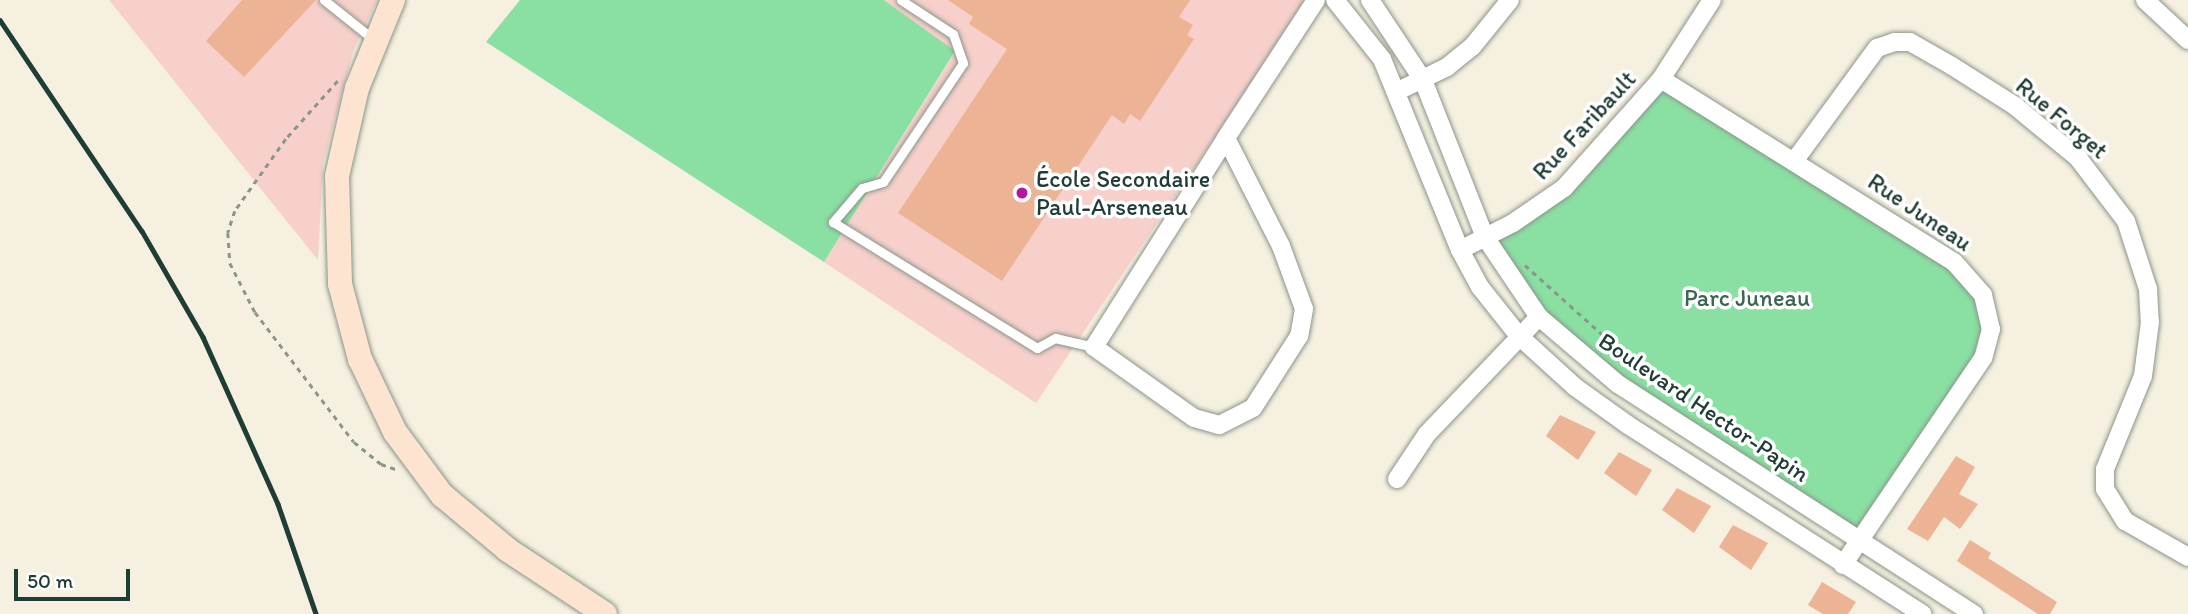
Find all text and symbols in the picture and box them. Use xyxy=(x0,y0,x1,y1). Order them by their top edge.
street label: Rue Faribault xyxy=(1526,65,1642,185)
street label: Rue Forget xyxy=(2010,71,2114,165)
place label: École Secondaire Paul-Arseneau xyxy=(1036,165,1210,221)
street label: Rue Juneau xyxy=(1862,166,1978,258)
marker: École Secondaire Paul-Arseneau xyxy=(1014,185,1030,201)
park label: Parc Juneau xyxy=(1684,284,1810,312)
street label: Boulevard Hector-Papin xyxy=(1593,326,1815,488)
scale bar xyxy=(18,554,133,598)
text: 50 m xyxy=(27,568,73,593)

